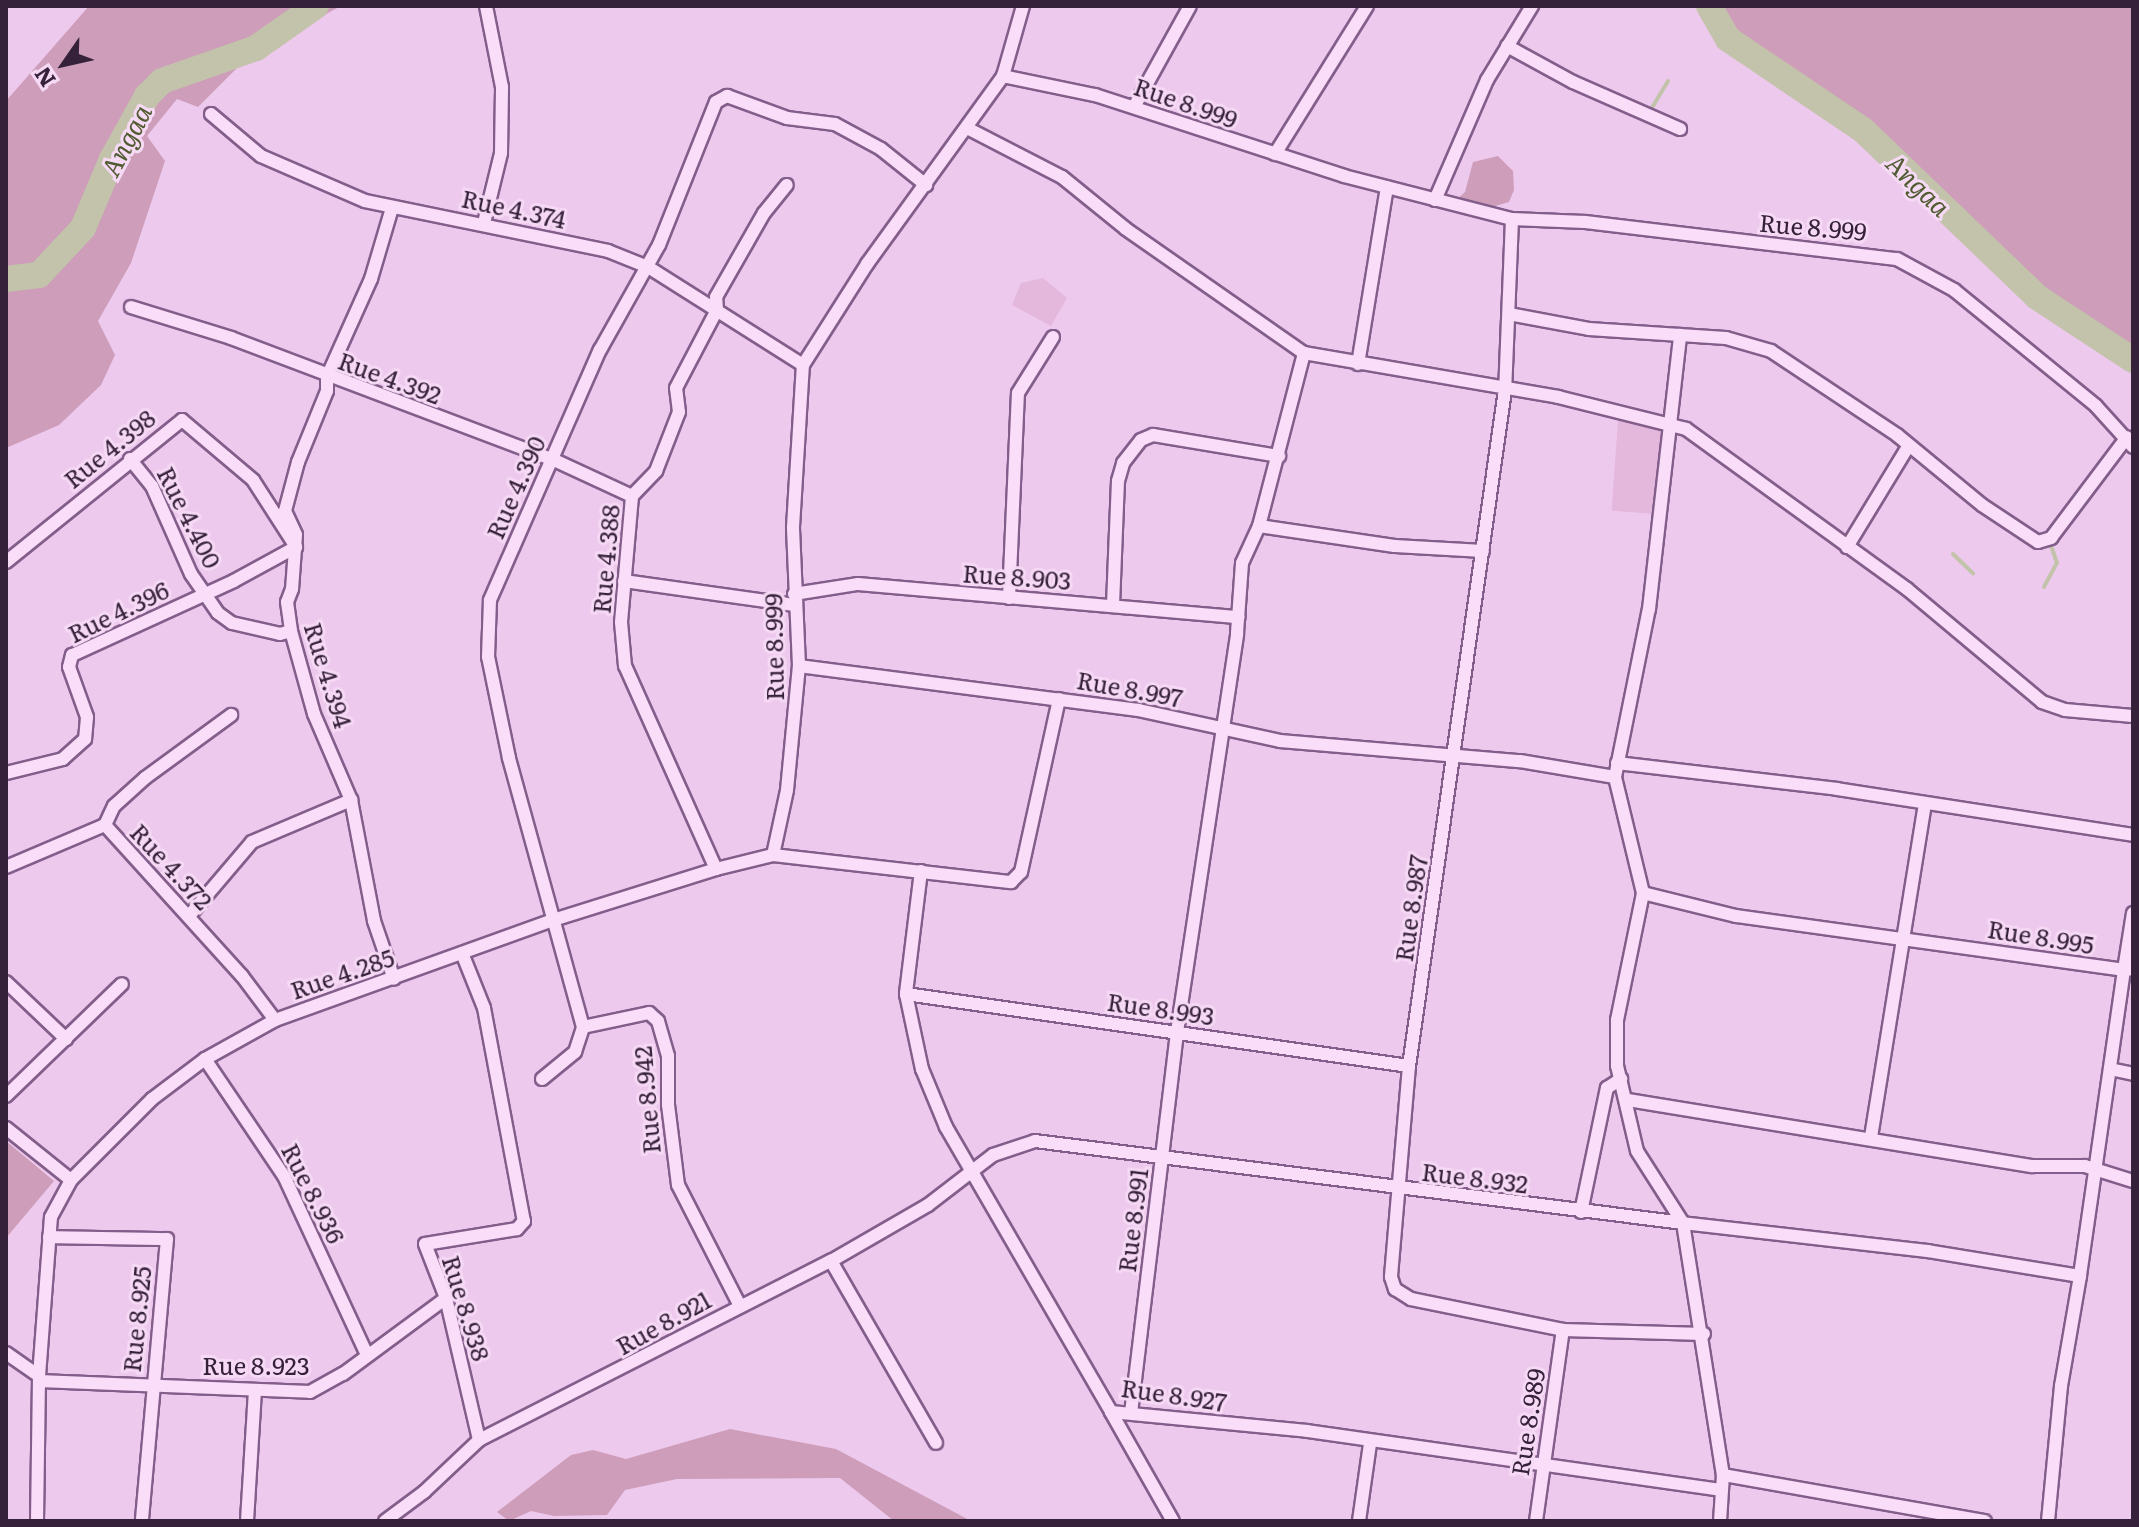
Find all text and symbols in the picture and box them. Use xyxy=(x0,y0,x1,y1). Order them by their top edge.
north arrow xyxy=(24,24,104,104)
text: N xyxy=(25,61,63,95)
street label: Rue 8.999 xyxy=(1130,71,1242,133)
water label: Angaa xyxy=(93,99,157,181)
water label: Angaa xyxy=(1880,146,1958,222)
street label: Rue 4.374 xyxy=(459,183,569,233)
street label: Rue 8.999 xyxy=(1758,207,1868,245)
street label: Rue 4.392 xyxy=(335,345,445,409)
street label: Rue 4.398 xyxy=(58,403,160,493)
street label: Rue 4.390 xyxy=(480,431,550,543)
street label: Rue 4.400 xyxy=(152,461,228,573)
street label: Rue 4.388 xyxy=(586,503,624,615)
street label: Rue 8.903 xyxy=(962,558,1072,594)
street label: Rue 4.396 xyxy=(63,574,173,648)
street label: Rue 8.999 xyxy=(758,593,788,701)
street label: Rue 4.394 xyxy=(299,619,359,731)
street label: Rue 8.997 xyxy=(1075,665,1185,711)
street label: Rue 4.372 xyxy=(125,817,219,915)
street label: Rue 8.987 xyxy=(1388,853,1432,963)
street label: Rue 8.995 xyxy=(1986,913,2096,959)
street label: Rue 4.285 xyxy=(286,942,398,1004)
street label: Rue 8.993 xyxy=(1105,986,1217,1030)
street label: Rue 8.942 xyxy=(627,1045,665,1155)
street label: Rue 8.936 xyxy=(277,1138,351,1248)
street label: Rue 8.932 xyxy=(1420,1156,1530,1198)
street label: Rue 8.991 xyxy=(1111,1166,1153,1274)
street label: Rue 8.938 xyxy=(437,1252,497,1364)
street label: Rue 8.925 xyxy=(116,1265,156,1373)
street label: Rue 8.921 xyxy=(610,1284,716,1360)
street label: Rue 8.923 xyxy=(202,1351,310,1379)
street label: Rue 8.989 xyxy=(1504,1366,1550,1478)
street label: Rue 8.927 xyxy=(1119,1372,1229,1416)

